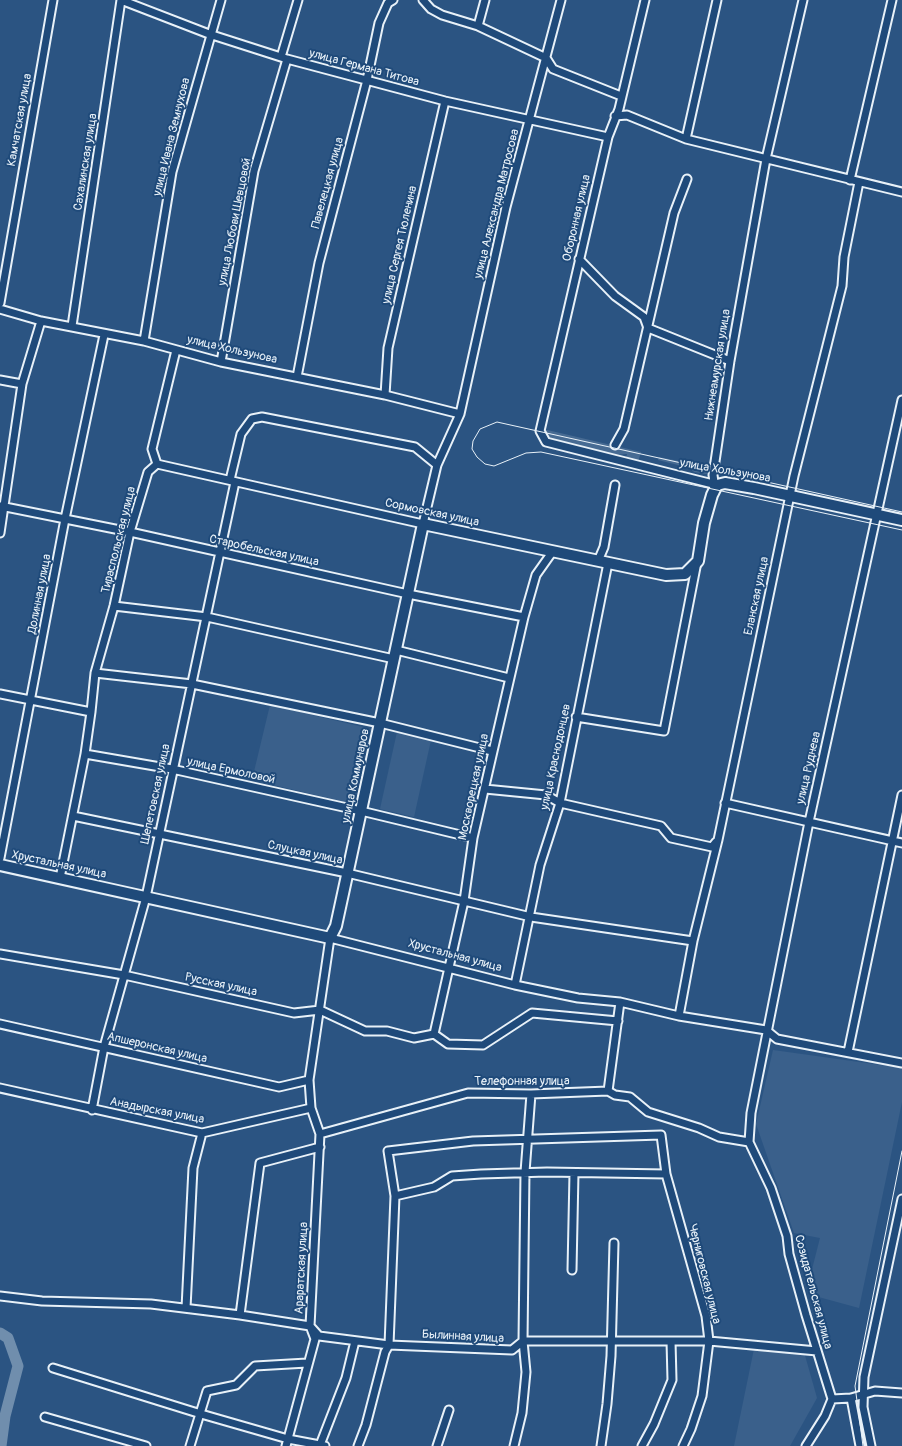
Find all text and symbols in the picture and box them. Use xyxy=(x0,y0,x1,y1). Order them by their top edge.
street label: улица Германа Титова xyxy=(307,46,421,90)
street label: Камчатская улица xyxy=(5,72,35,168)
street label: улица Ивана Земнухова xyxy=(150,76,194,198)
street label: Сахалинская улица xyxy=(71,112,101,212)
street label: улица Александра Матросова xyxy=(471,128,523,280)
street label: Павелецкая улица xyxy=(309,136,347,230)
street label: улица Любови Шевцовой xyxy=(216,157,254,287)
street label: Оборонная улица xyxy=(560,173,594,263)
street label: улица Сергея Тюленина xyxy=(379,185,421,305)
street label: Нижнеамурская улица xyxy=(702,308,734,422)
street label: улица Хользунова xyxy=(186,333,278,367)
street label: улица Хользунова xyxy=(678,456,772,486)
street label: Тираспольская улица xyxy=(99,485,139,595)
street label: Сормовская улица xyxy=(384,496,480,530)
street label: Старобельская улица xyxy=(208,532,320,570)
street label: Долинная улица xyxy=(25,553,55,635)
street label: Еланская улица xyxy=(742,555,772,637)
street label: улица Краснодонцев xyxy=(538,703,574,811)
street label: улица Коммунаров xyxy=(339,727,373,825)
street label: улица Руднева xyxy=(794,730,824,806)
street label: Москворецкая улица xyxy=(456,732,492,842)
street label: Шепетовская улица xyxy=(138,743,174,845)
street label: улица Ермоловой xyxy=(186,755,276,787)
street label: Слуцкая улица xyxy=(266,838,344,868)
street label: Хрустальная улица xyxy=(10,848,108,882)
street label: Хрустальная улица xyxy=(407,937,503,975)
street label: Русская улица xyxy=(184,970,258,1000)
street label: Апшеронская улица xyxy=(105,1029,209,1067)
street label: Телефонная улица xyxy=(474,1075,570,1089)
street label: Анадырская улица xyxy=(109,1095,205,1127)
street label: Араратская улица xyxy=(292,1222,312,1314)
street label: Черниговская улица xyxy=(685,1223,723,1325)
street label: Созидательская улица xyxy=(791,1233,835,1351)
street label: Былинная улица xyxy=(422,1328,504,1346)

